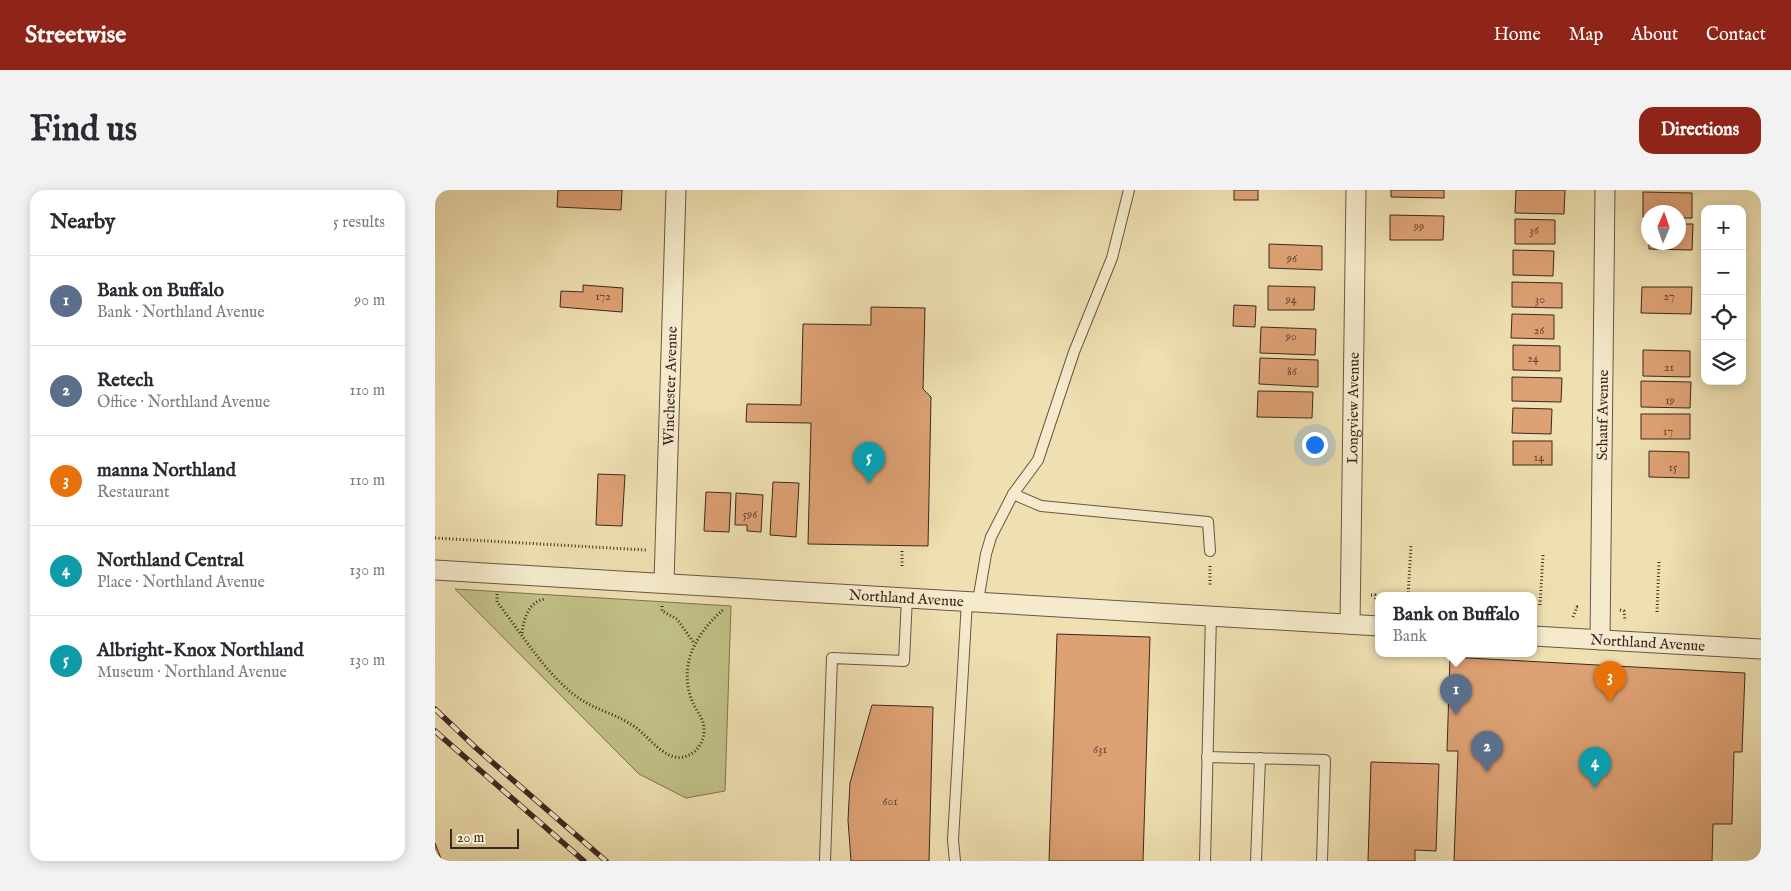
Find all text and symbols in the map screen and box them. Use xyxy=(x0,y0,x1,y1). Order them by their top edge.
text: Streetwise xyxy=(25,20,126,51)
text: Home xyxy=(1494,24,1541,47)
text: Map xyxy=(1569,24,1603,47)
text: About xyxy=(1631,24,1678,47)
text: Contact xyxy=(1706,24,1766,47)
button: Directions xyxy=(1639,107,1761,154)
text: Find us xyxy=(30,108,137,153)
north arrow xyxy=(1641,205,1686,250)
map controls xyxy=(1701,205,1746,385)
button: + xyxy=(1701,205,1746,250)
text: Nearby xyxy=(50,209,115,236)
text: 5 results xyxy=(333,213,385,233)
house number: 99 xyxy=(1413,219,1424,234)
house number: 36 xyxy=(1529,223,1540,238)
button: − xyxy=(1701,250,1746,295)
house number: 96 xyxy=(1286,251,1298,266)
text: Bank on Buffalo xyxy=(97,279,224,303)
house number: 172 xyxy=(595,289,611,304)
house number: 27 xyxy=(1663,289,1675,304)
text: 1 xyxy=(63,291,69,311)
text: 90 m xyxy=(354,291,385,311)
house number: 94 xyxy=(1284,292,1297,307)
house number: 30 xyxy=(1535,292,1545,307)
button: locate xyxy=(1701,295,1746,340)
text: Bank · Northland Avenue xyxy=(97,303,265,323)
house number: 26 xyxy=(1534,323,1545,338)
street label: Winchester Avenue xyxy=(659,326,681,446)
house number: 90 xyxy=(1284,329,1297,344)
button: layers xyxy=(1701,340,1746,385)
house number: 24 xyxy=(1527,351,1539,366)
street label: Longview Avenue xyxy=(1343,352,1363,464)
house number: 21 xyxy=(1664,360,1674,375)
house number: 86 xyxy=(1287,364,1298,379)
text: Retech xyxy=(97,369,154,393)
street label: Schauf Avenue xyxy=(1592,369,1613,461)
text: 2 xyxy=(62,381,70,401)
text: 110 m xyxy=(349,381,385,401)
text: Office · Northland Avenue xyxy=(97,393,270,413)
house number: 19 xyxy=(1665,393,1675,408)
house number: 17 xyxy=(1663,424,1673,439)
your location xyxy=(1302,432,1328,458)
pin: 5 xyxy=(853,442,885,483)
house number: 14 xyxy=(1534,450,1544,465)
text: manna Northland xyxy=(97,459,236,483)
house number: 15 xyxy=(1669,460,1678,475)
text: 3 xyxy=(63,471,69,491)
text: 110 m xyxy=(349,471,385,491)
text: Restaurant xyxy=(97,483,170,503)
house number: 596 xyxy=(743,507,758,522)
text: Northland Central xyxy=(97,549,244,573)
text: 4 xyxy=(62,561,70,581)
text: 130 m xyxy=(349,561,385,581)
text: Place · Northland Avenue xyxy=(97,573,265,593)
street label: Northland Avenue xyxy=(848,585,964,611)
popup xyxy=(1375,592,1537,657)
text: Bank on Buffalo xyxy=(1393,603,1519,627)
text: Bank xyxy=(1393,627,1427,647)
street label: Northland Avenue xyxy=(1590,630,1706,655)
text: Albright-Knox Northland xyxy=(97,639,304,663)
text: 5 xyxy=(63,651,69,671)
text: 130 m xyxy=(349,651,385,671)
pin: 3 xyxy=(1594,661,1626,702)
text: Museum · Northland Avenue xyxy=(97,663,287,683)
pin: 1 xyxy=(1440,674,1472,715)
pin: 2 xyxy=(1471,731,1503,772)
house number: 631 xyxy=(1093,742,1107,757)
pin: 4 xyxy=(1579,747,1611,788)
house number: 601 xyxy=(882,794,898,809)
scale bar xyxy=(450,826,519,849)
text: 20 m xyxy=(457,829,484,847)

